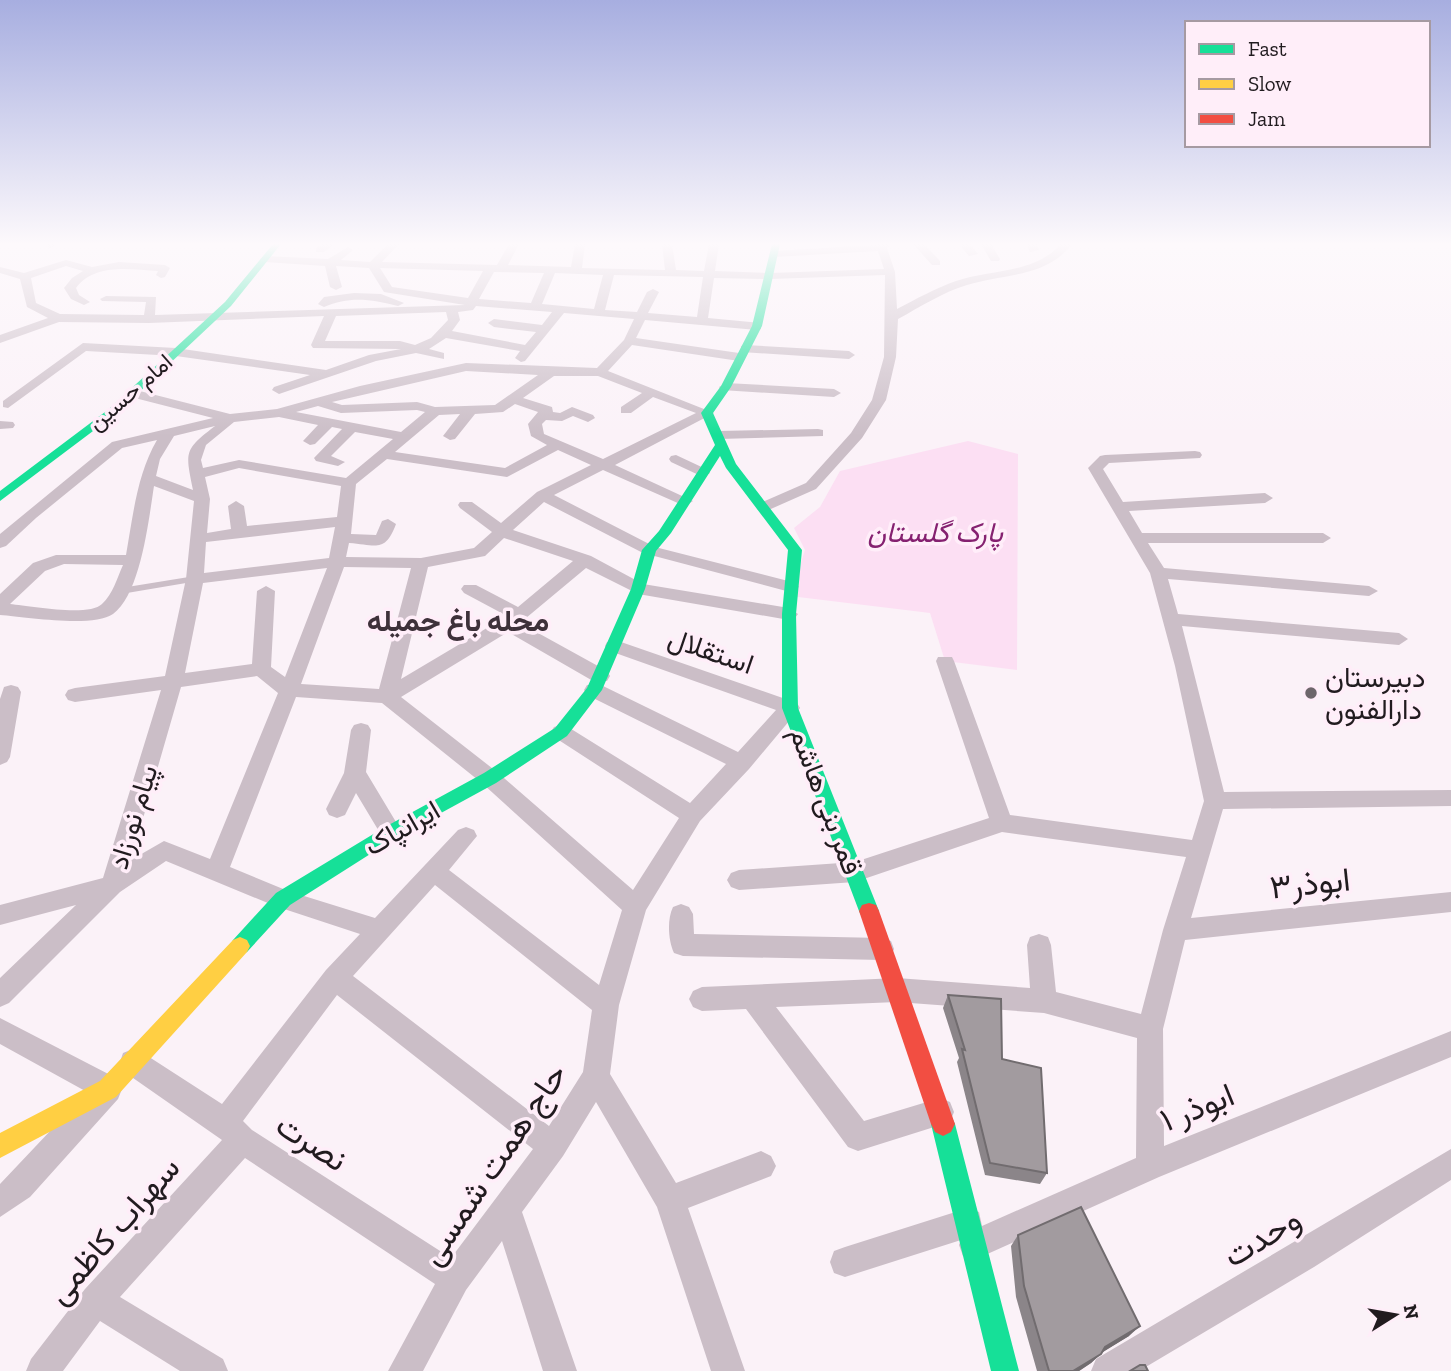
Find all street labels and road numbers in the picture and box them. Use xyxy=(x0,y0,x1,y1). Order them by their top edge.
street label: امام حسین xyxy=(82,348,179,437)
street label: استقلال xyxy=(664,621,758,681)
street label: قمر بنی هاشم xyxy=(781,723,869,880)
street label: پیام نورزاد xyxy=(102,761,166,874)
street label: ایرانپاک xyxy=(358,793,447,864)
street label: ابوذر۳ xyxy=(1268,859,1352,908)
street label: حاج همت شمسی xyxy=(411,1056,577,1274)
street label: ابوذر ۱ xyxy=(1154,1075,1240,1140)
street label: نصرت xyxy=(269,1105,355,1180)
street label: سهراب کاظمی xyxy=(38,1148,188,1312)
street label: وحدت xyxy=(1216,1199,1308,1276)

